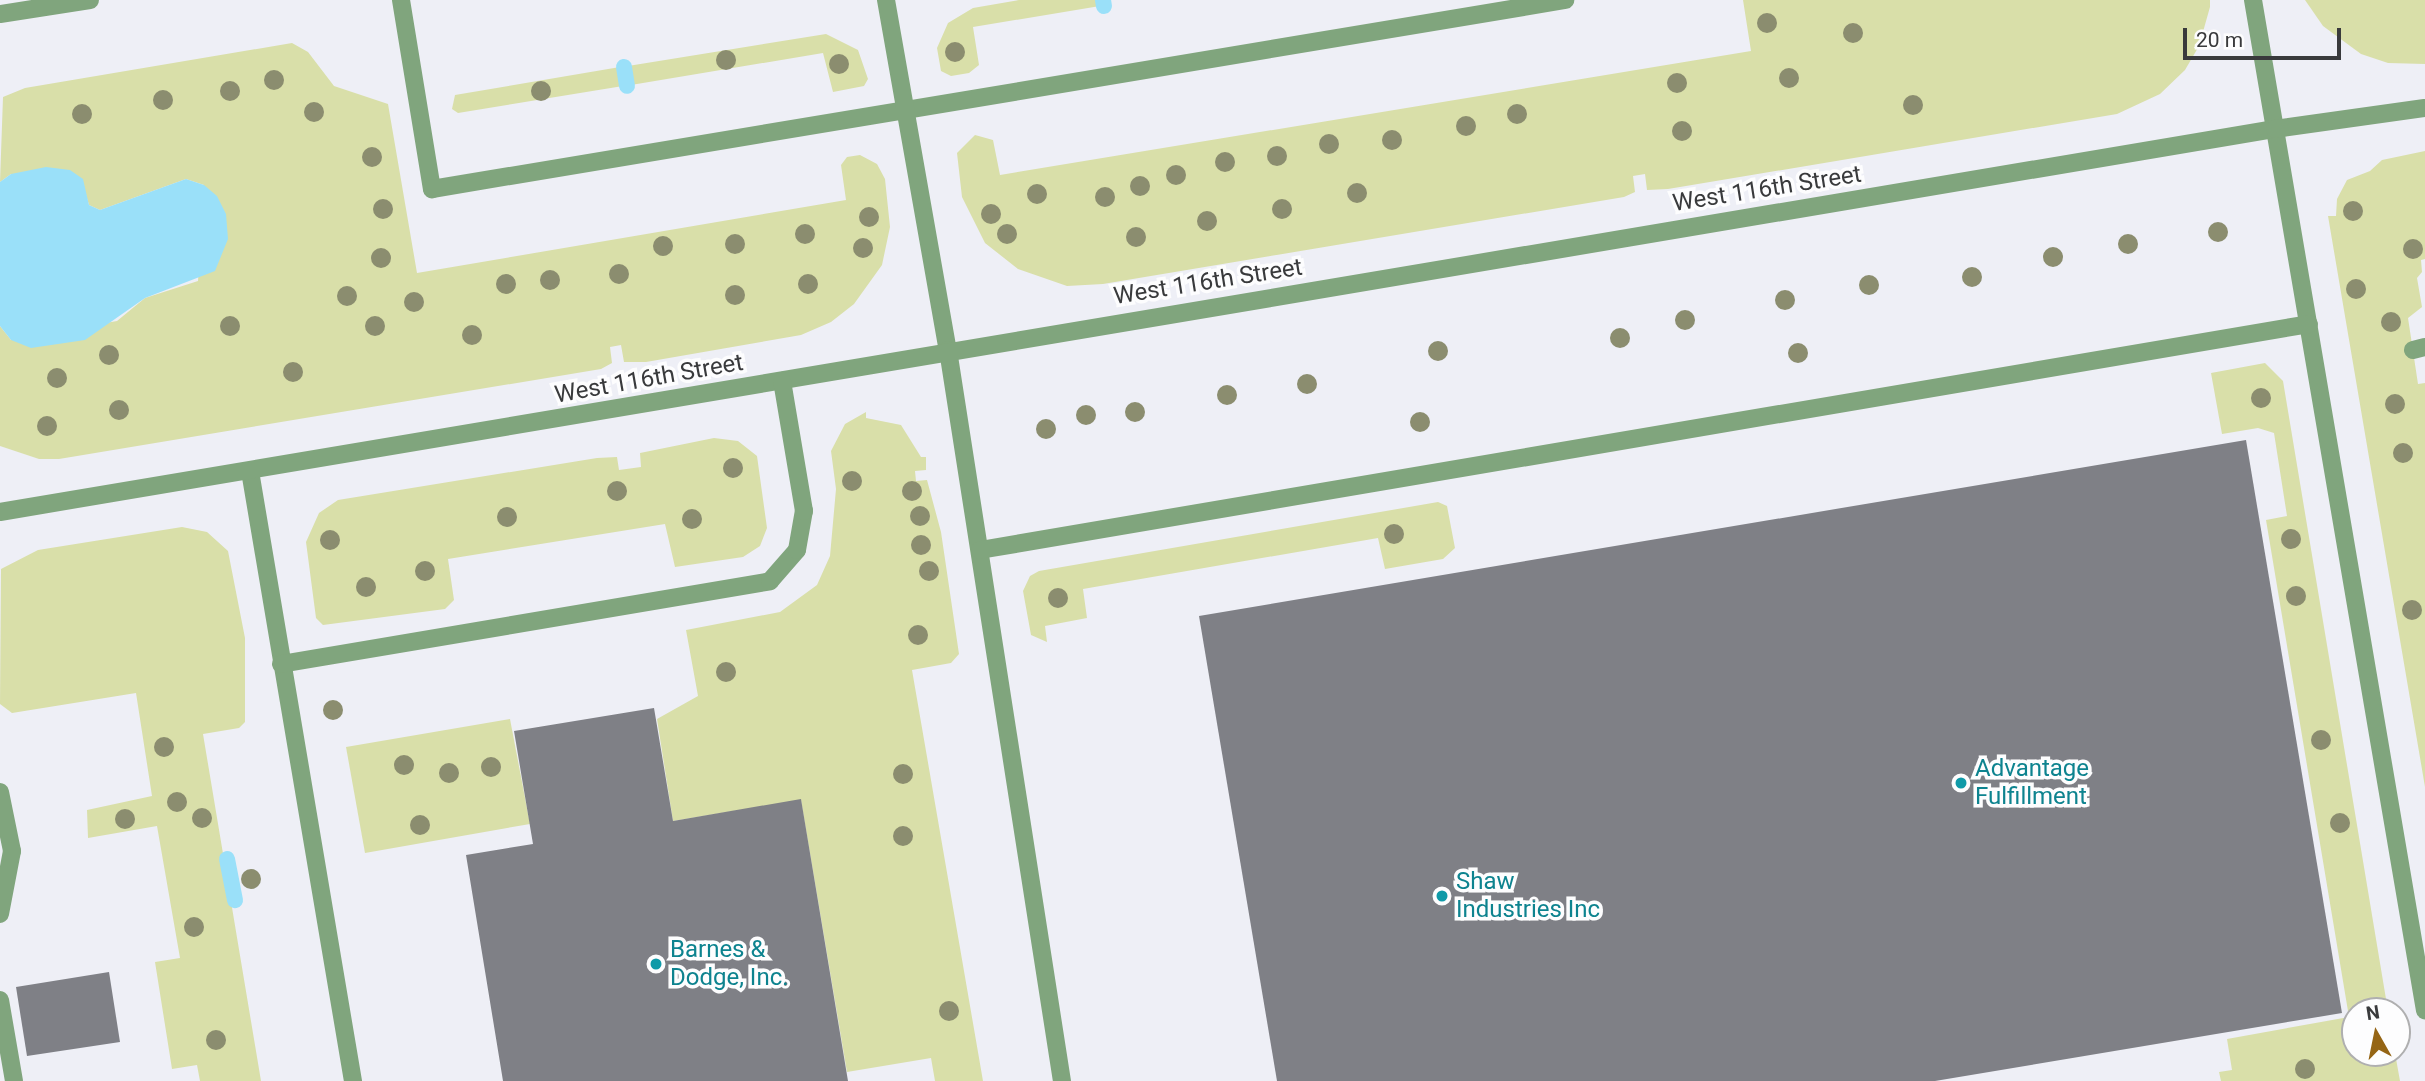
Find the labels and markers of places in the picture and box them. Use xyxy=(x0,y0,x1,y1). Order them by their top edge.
place label: Advantage Fulfillment xyxy=(1975,755,2089,811)
marker: Advantage Fulfillment xyxy=(1953,775,1969,791)
place label: Shaw Industries Inc xyxy=(1456,868,1600,924)
marker: Shaw Industries Inc xyxy=(1434,888,1450,904)
place label: Barnes & Dodge, Inc. xyxy=(670,936,789,992)
marker: Barnes & Dodge, Inc. xyxy=(648,956,664,972)

